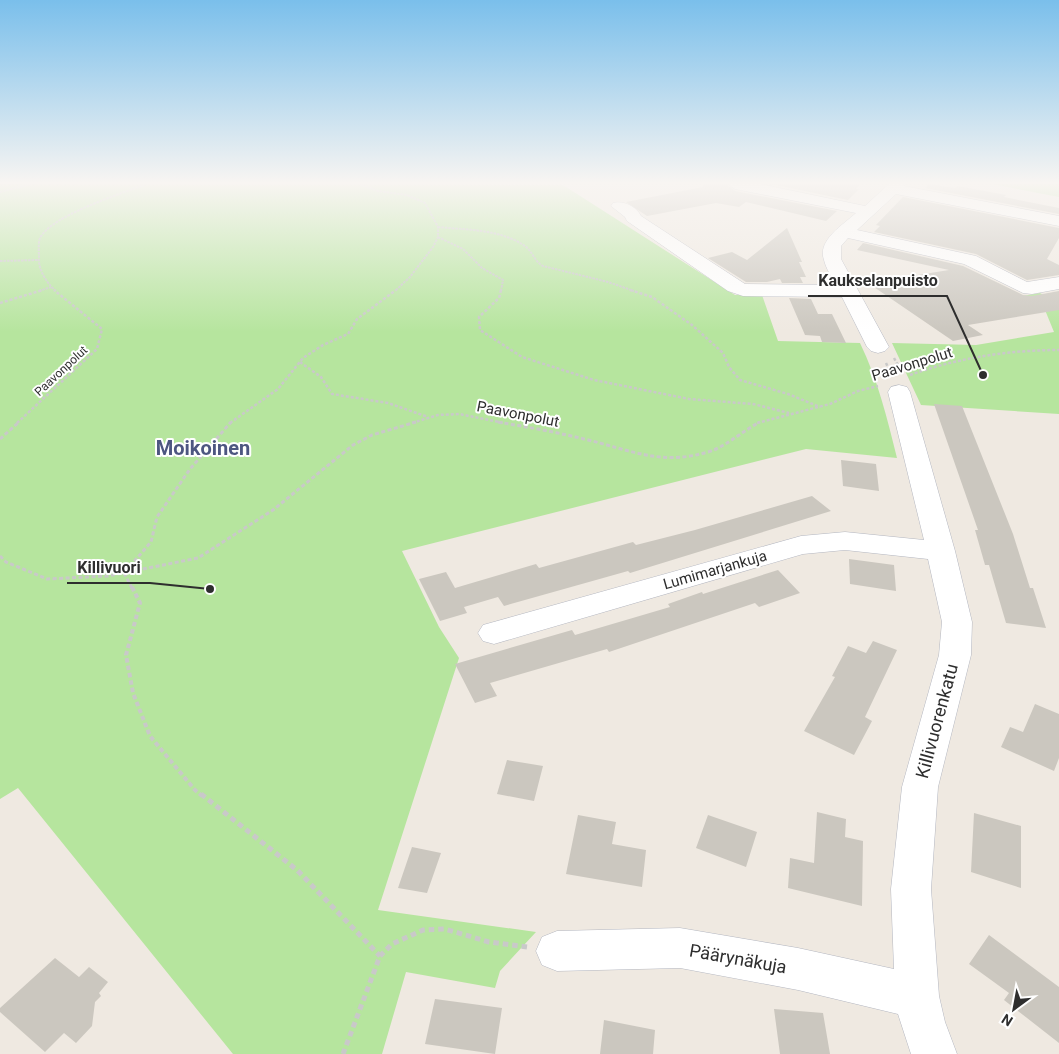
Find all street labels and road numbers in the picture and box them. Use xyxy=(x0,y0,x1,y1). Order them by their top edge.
street label: Paavonpolut xyxy=(32,343,90,399)
street label: Paavonpolut xyxy=(869,343,955,385)
street label: Paavonpolut xyxy=(475,397,561,431)
street label: Lumimarjankuja xyxy=(661,547,769,593)
street label: Killivuorenkatu xyxy=(911,661,962,781)
street label: Päärynäkuja xyxy=(688,940,788,977)

